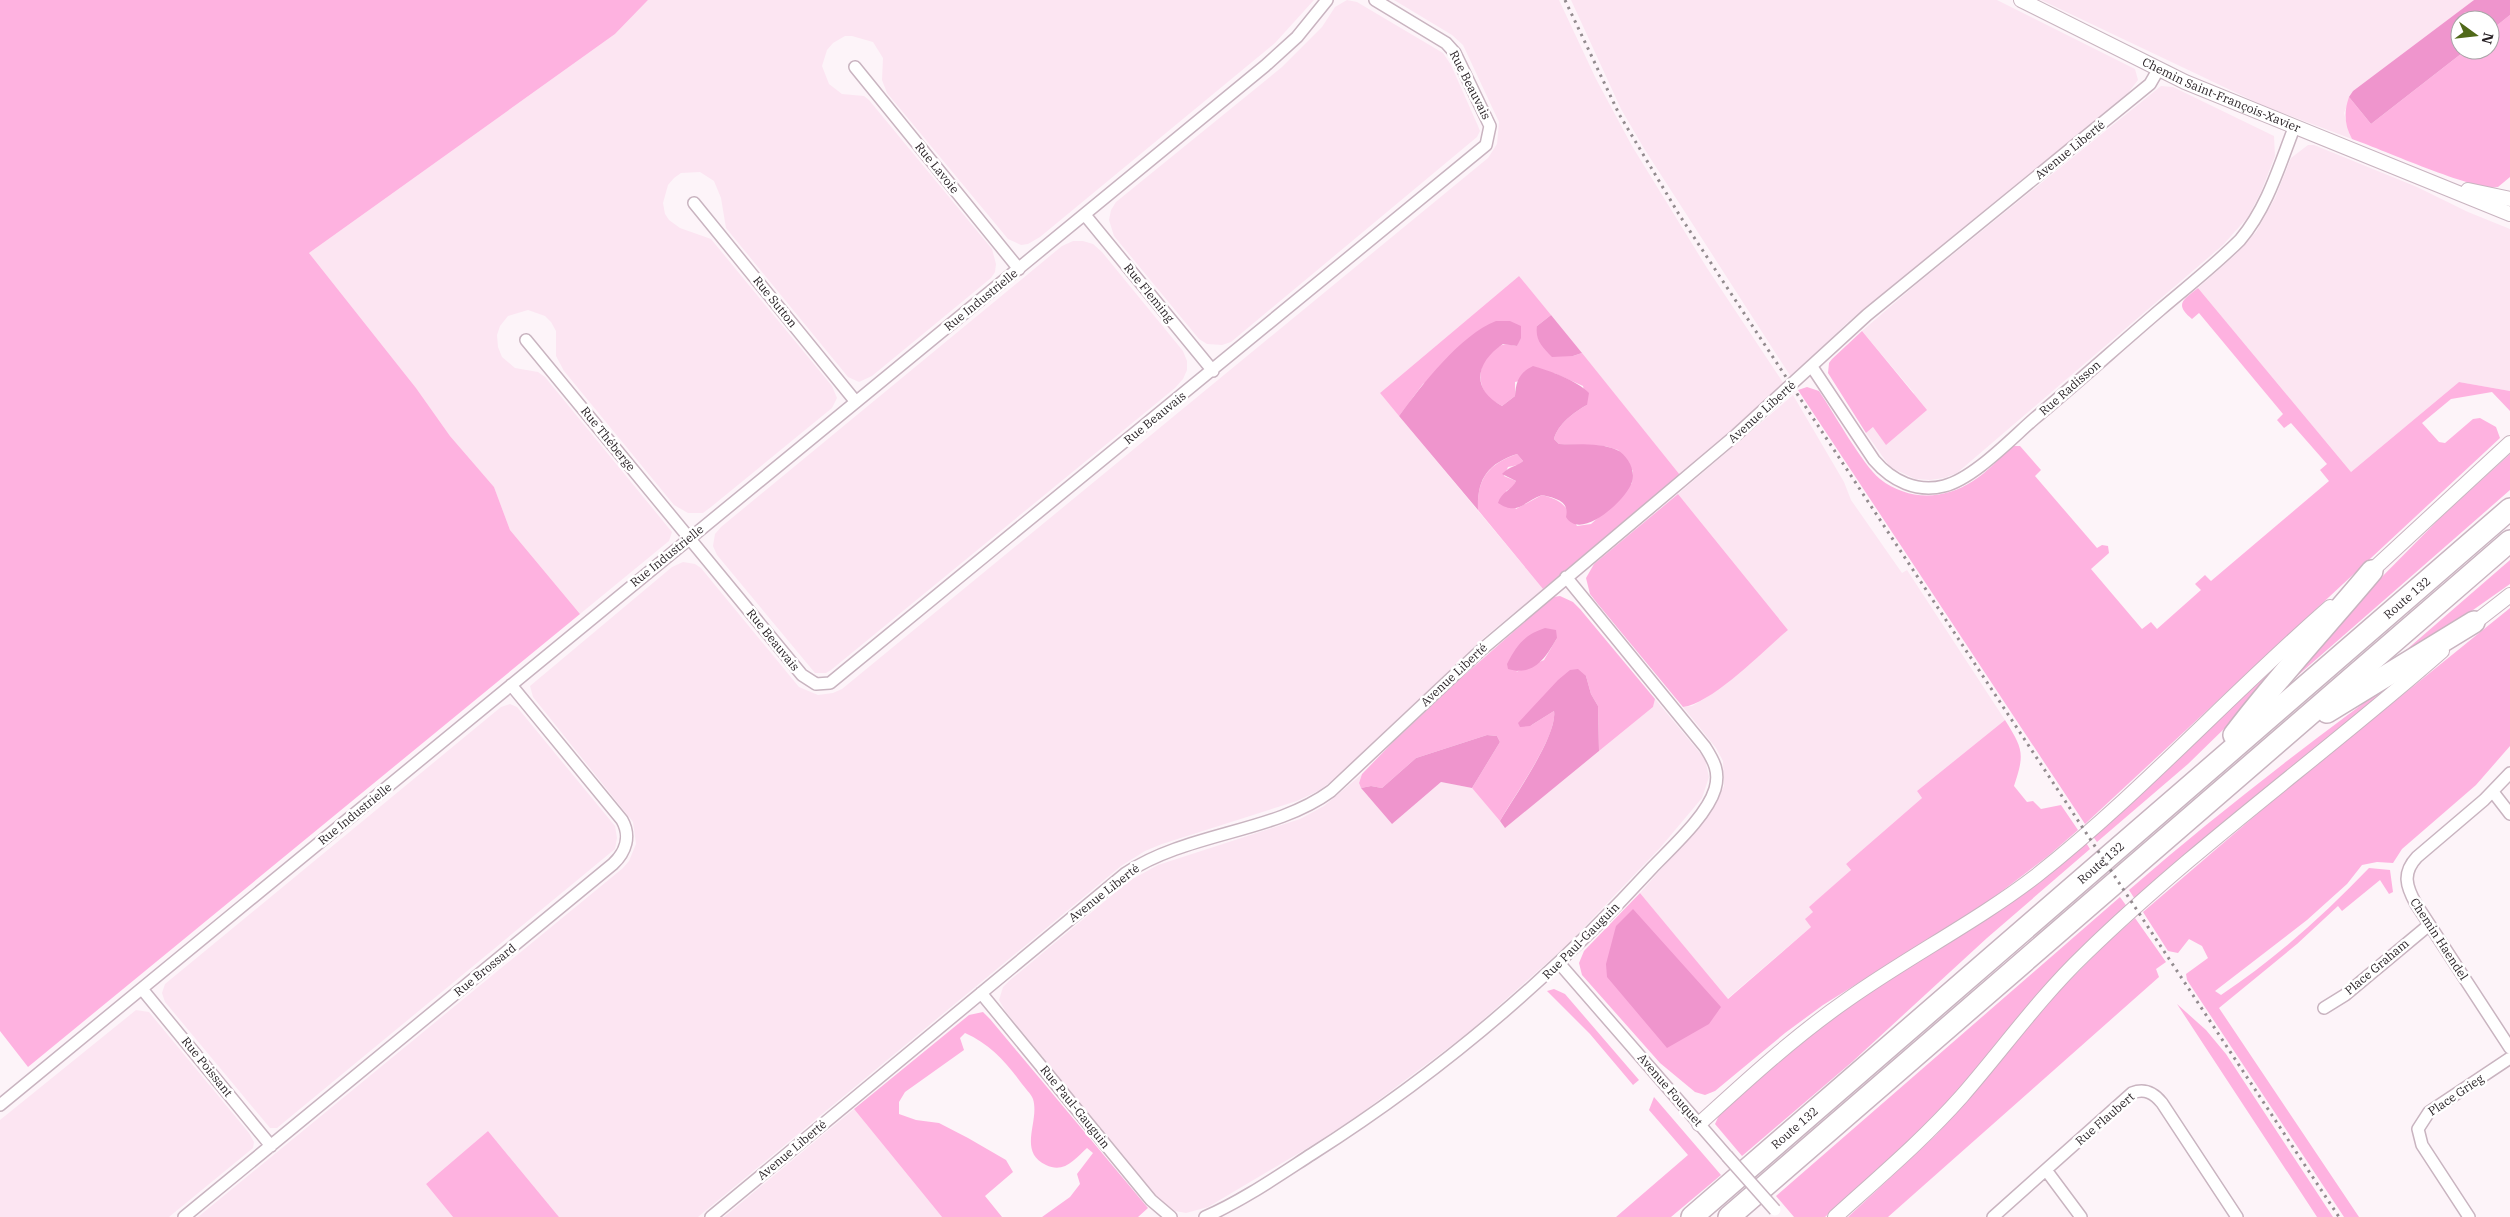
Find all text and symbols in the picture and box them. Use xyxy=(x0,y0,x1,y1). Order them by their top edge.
north arrow xyxy=(2450,10,2500,60)
text: N xyxy=(2477,31,2498,46)
street label: Rue Beauvais xyxy=(1447,48,1494,122)
street label: Chemin Saint-François-Xavier xyxy=(2140,54,2304,135)
street label: Avenue Liberté xyxy=(2032,117,2108,182)
street label: Rue Lavoie xyxy=(912,139,963,196)
street label: Rue Fleming xyxy=(1121,260,1178,326)
street label: Rue Industrielle xyxy=(941,265,1021,334)
street label: Rue Sutton xyxy=(750,273,801,331)
street label: Rue Radisson xyxy=(2036,357,2104,418)
street label: Avenue Liberté xyxy=(1725,377,1799,446)
street label: Rue Beauvais xyxy=(1121,388,1189,447)
street label: Rue Théberge xyxy=(578,404,639,474)
street label: Rue Industrielle xyxy=(627,521,707,590)
street label: Route 132 xyxy=(2380,573,2433,622)
street label: Rue Beauvais xyxy=(744,606,803,674)
street label: Avenue Liberté xyxy=(1417,640,1490,709)
street label: Rue Industrielle xyxy=(315,779,395,848)
street label: Route 132 xyxy=(2074,838,2127,887)
street label: Avenue Liberté xyxy=(1065,860,1142,925)
street label: Chemin Haendel xyxy=(2407,895,2472,983)
street label: Rue Paul-Gauguin xyxy=(1539,899,1622,982)
street label: Place Graham xyxy=(2342,935,2412,998)
street label: Rue Brossard xyxy=(451,940,519,999)
street label: Rue Poissant xyxy=(179,1034,236,1100)
street label: Avenue Fouquet xyxy=(1635,1050,1706,1129)
street label: Rue Paul-Gauguin xyxy=(1037,1062,1114,1152)
street label: Place Grieg xyxy=(2425,1070,2487,1119)
street label: Rue Flaubert xyxy=(2072,1089,2137,1148)
street label: Route 132 xyxy=(1768,1103,1821,1152)
street label: Avenue Liberté xyxy=(754,1116,829,1183)

